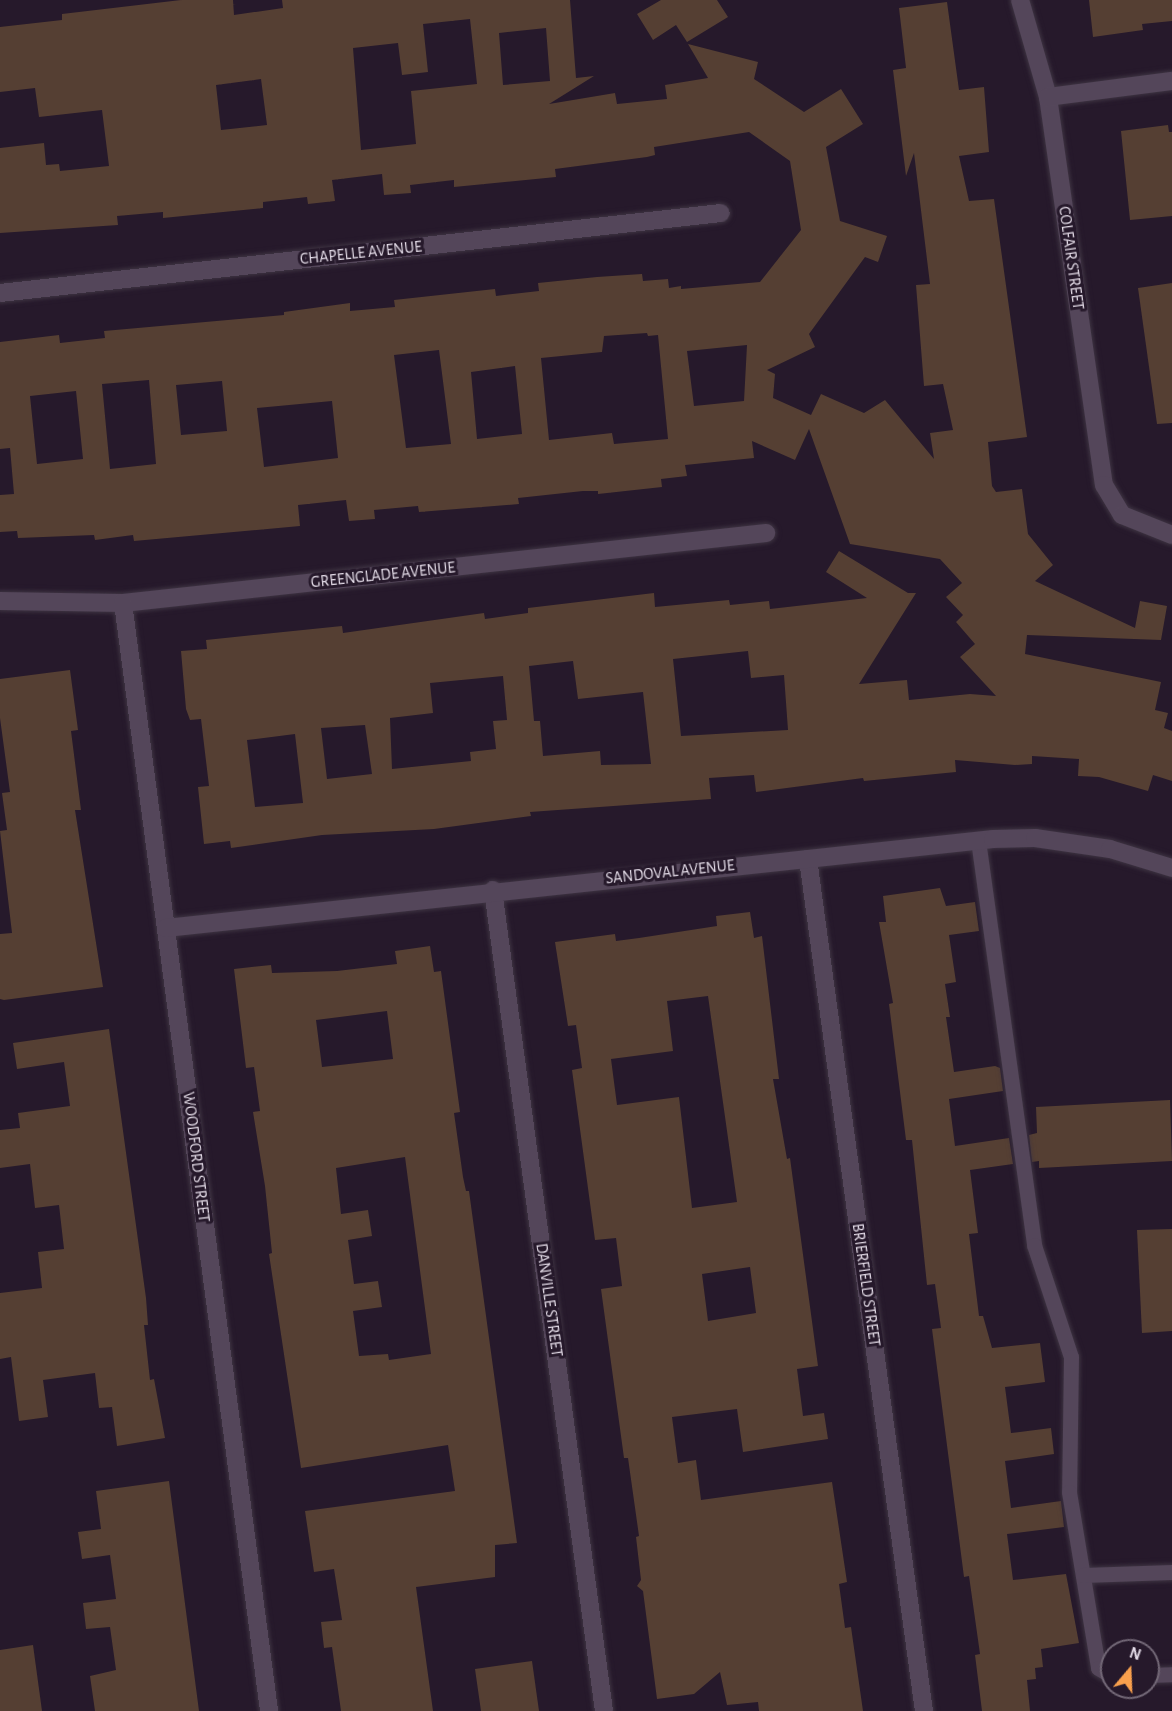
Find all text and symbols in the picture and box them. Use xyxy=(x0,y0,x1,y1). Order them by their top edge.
street label: COLFAIR STREET xyxy=(1054,205,1088,311)
street label: CHAPELLE AVENUE xyxy=(299,237,423,269)
street label: GREENGLADE AVENUE xyxy=(310,558,456,592)
street label: SANDOVAL AVENUE xyxy=(605,856,735,888)
street label: WOODFORD STREET xyxy=(178,1091,214,1223)
street label: BRIERFIELD STREET xyxy=(848,1222,884,1348)
street label: DANVILLE STREET xyxy=(532,1242,566,1358)
north arrow xyxy=(1100,1639,1160,1699)
text: N xyxy=(1127,1644,1143,1663)

